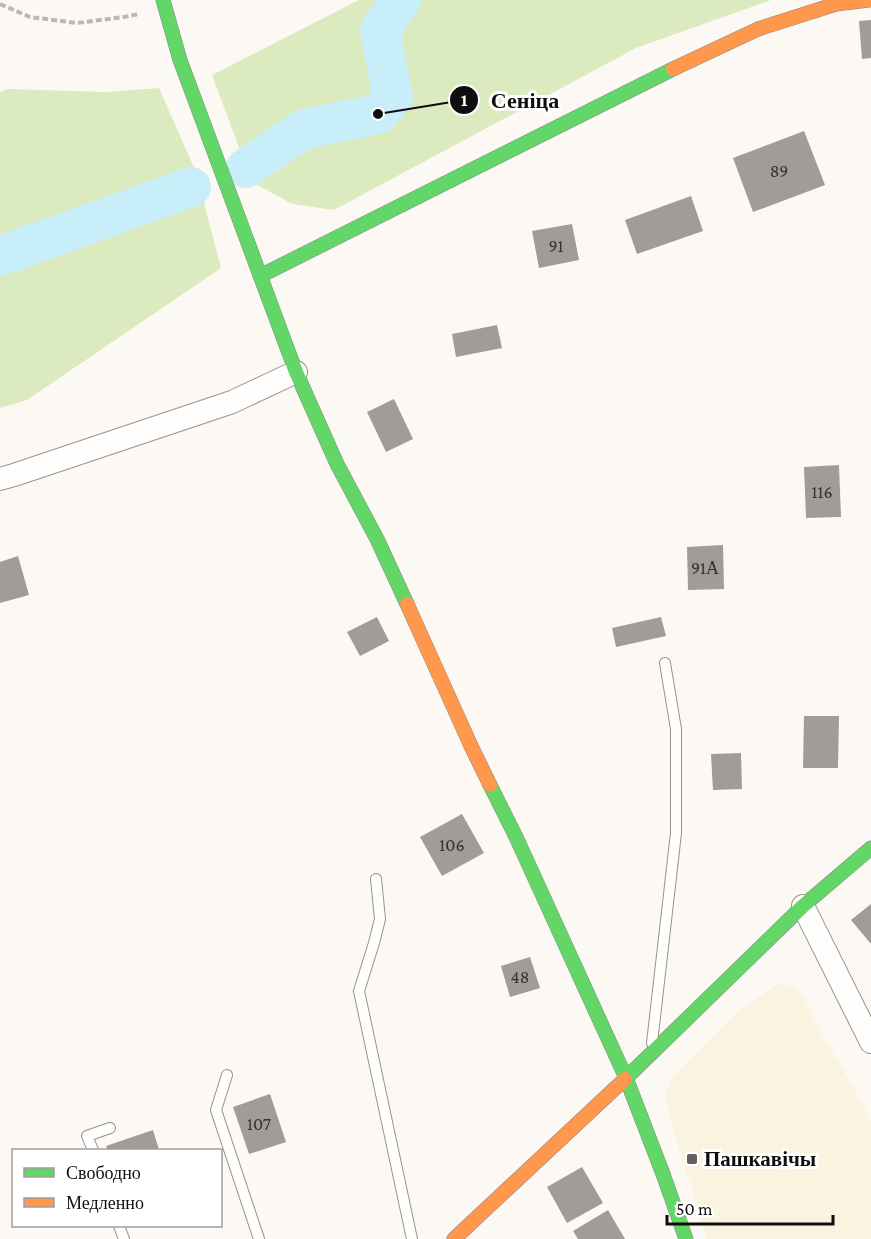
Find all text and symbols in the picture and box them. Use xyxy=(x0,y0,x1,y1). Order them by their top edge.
callout: Сеніца xyxy=(449,80,571,120)
text: Сеніца xyxy=(491,88,559,113)
text: 1 xyxy=(461,90,468,110)
house number: 89 xyxy=(770,161,788,181)
house number: 91 xyxy=(548,236,564,256)
house number: 116 xyxy=(811,482,833,502)
house number: 91А xyxy=(691,558,719,578)
house number: 106 xyxy=(439,835,465,855)
house number: 48 xyxy=(511,967,529,987)
house number: 107 xyxy=(247,1114,271,1134)
place label: Пашкавічы xyxy=(704,1147,816,1171)
legend xyxy=(12,1149,222,1227)
marker: Пашкавічы xyxy=(685,1152,699,1166)
text: Свободно xyxy=(66,1163,141,1183)
scale bar xyxy=(667,1188,834,1226)
text: Медленно xyxy=(66,1193,144,1213)
text: 50 m xyxy=(676,1199,713,1219)

